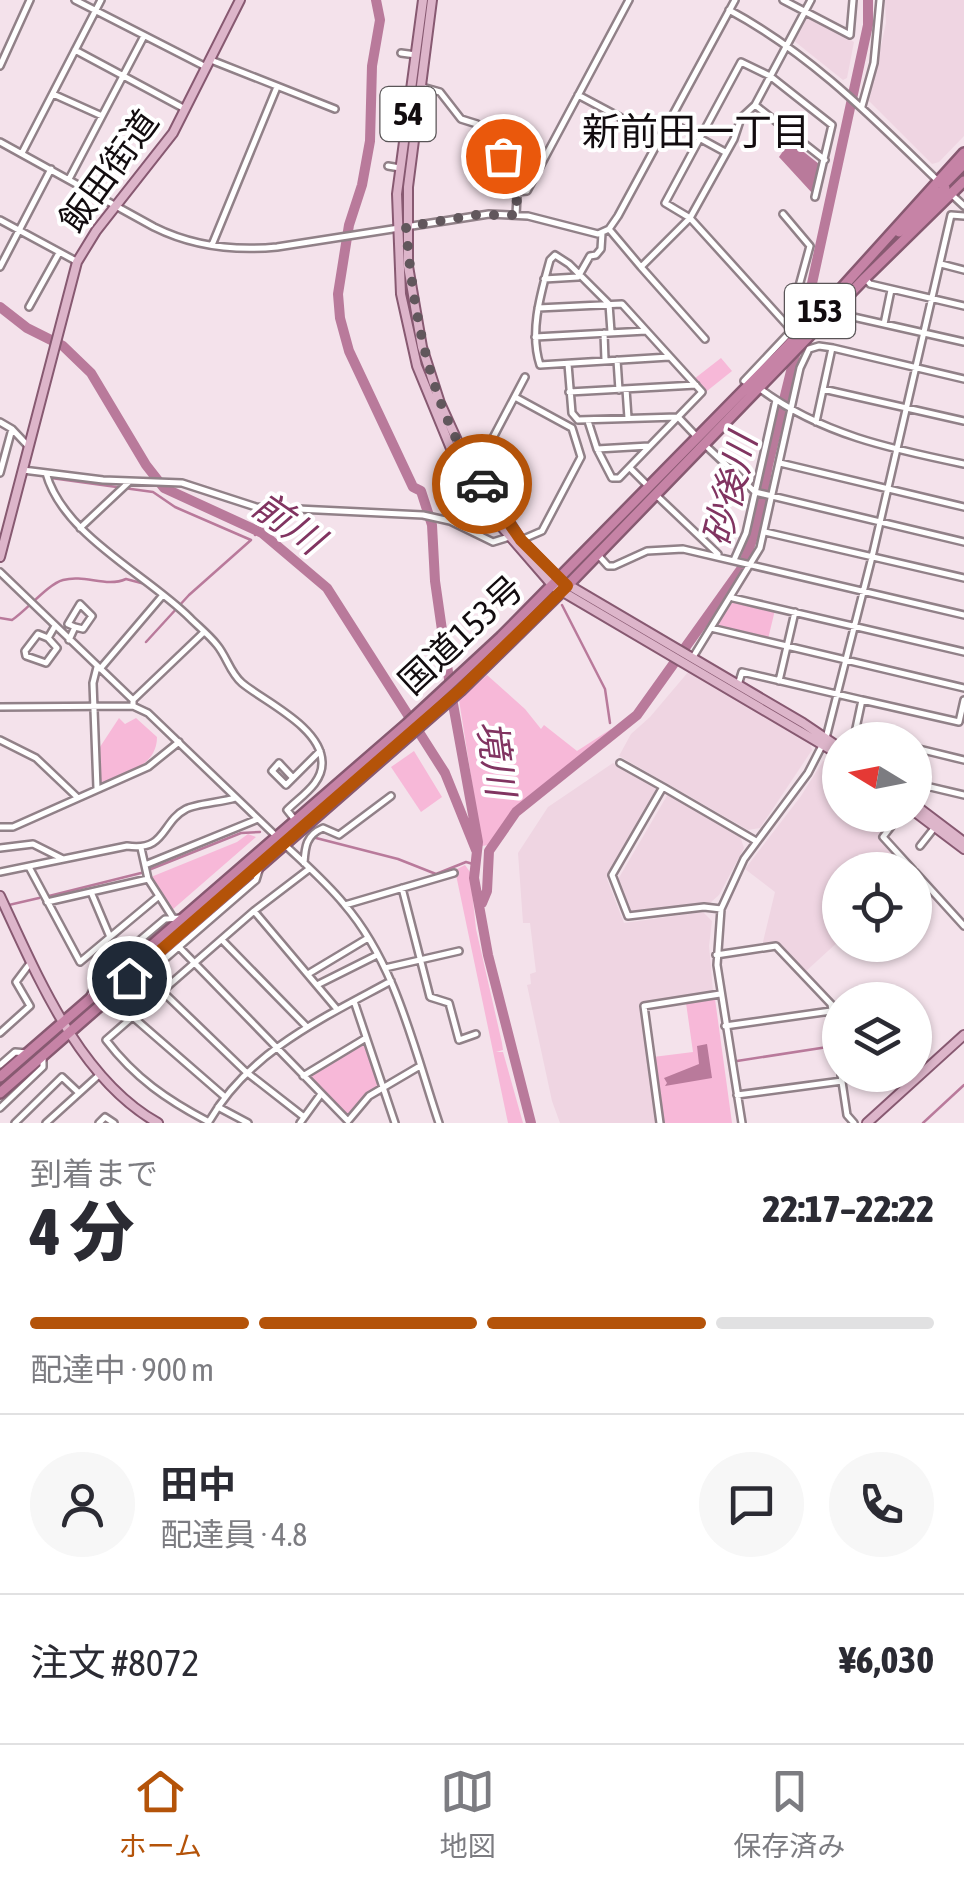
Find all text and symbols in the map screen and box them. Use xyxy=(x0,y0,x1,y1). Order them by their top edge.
road number: 54 xyxy=(380,87,436,141)
street label: 飯田街道 xyxy=(51,102,166,239)
district label: 新前田一丁目 xyxy=(582,110,810,153)
pin xyxy=(461,114,546,199)
icon: bag xyxy=(476,129,531,184)
road number: 153 xyxy=(785,284,855,338)
water label: 砂後川 xyxy=(695,425,765,550)
courier xyxy=(432,434,532,534)
icon: car xyxy=(455,457,510,512)
water label: 前川 xyxy=(245,483,335,564)
street label: 国道153号 xyxy=(390,567,530,702)
water label: 境川 xyxy=(470,717,524,803)
north arrow xyxy=(822,722,932,832)
map controls xyxy=(822,722,932,1092)
button: locate xyxy=(822,852,932,962)
pin xyxy=(87,936,172,1021)
icon: home xyxy=(102,951,157,1006)
button: layers xyxy=(822,982,932,1092)
text: 到着まで xyxy=(30,1155,158,1192)
text: 22:17–22:22 xyxy=(762,1187,934,1230)
text: 4 分 xyxy=(30,1194,134,1269)
text: 配達中 · 900 m xyxy=(30,1351,214,1388)
button: person xyxy=(30,1452,135,1557)
button: chat xyxy=(699,1452,804,1557)
button: phone xyxy=(829,1452,934,1557)
text: 田中 xyxy=(160,1463,236,1506)
text: 配達員 · 4.8 xyxy=(160,1516,307,1553)
text: ¥6,030 xyxy=(839,1638,934,1681)
text: 注文 #8072 xyxy=(30,1641,199,1684)
tab: ホーム xyxy=(119,1764,202,1864)
tab: 地図 xyxy=(440,1764,496,1864)
tab: 保存済み xyxy=(733,1764,845,1864)

